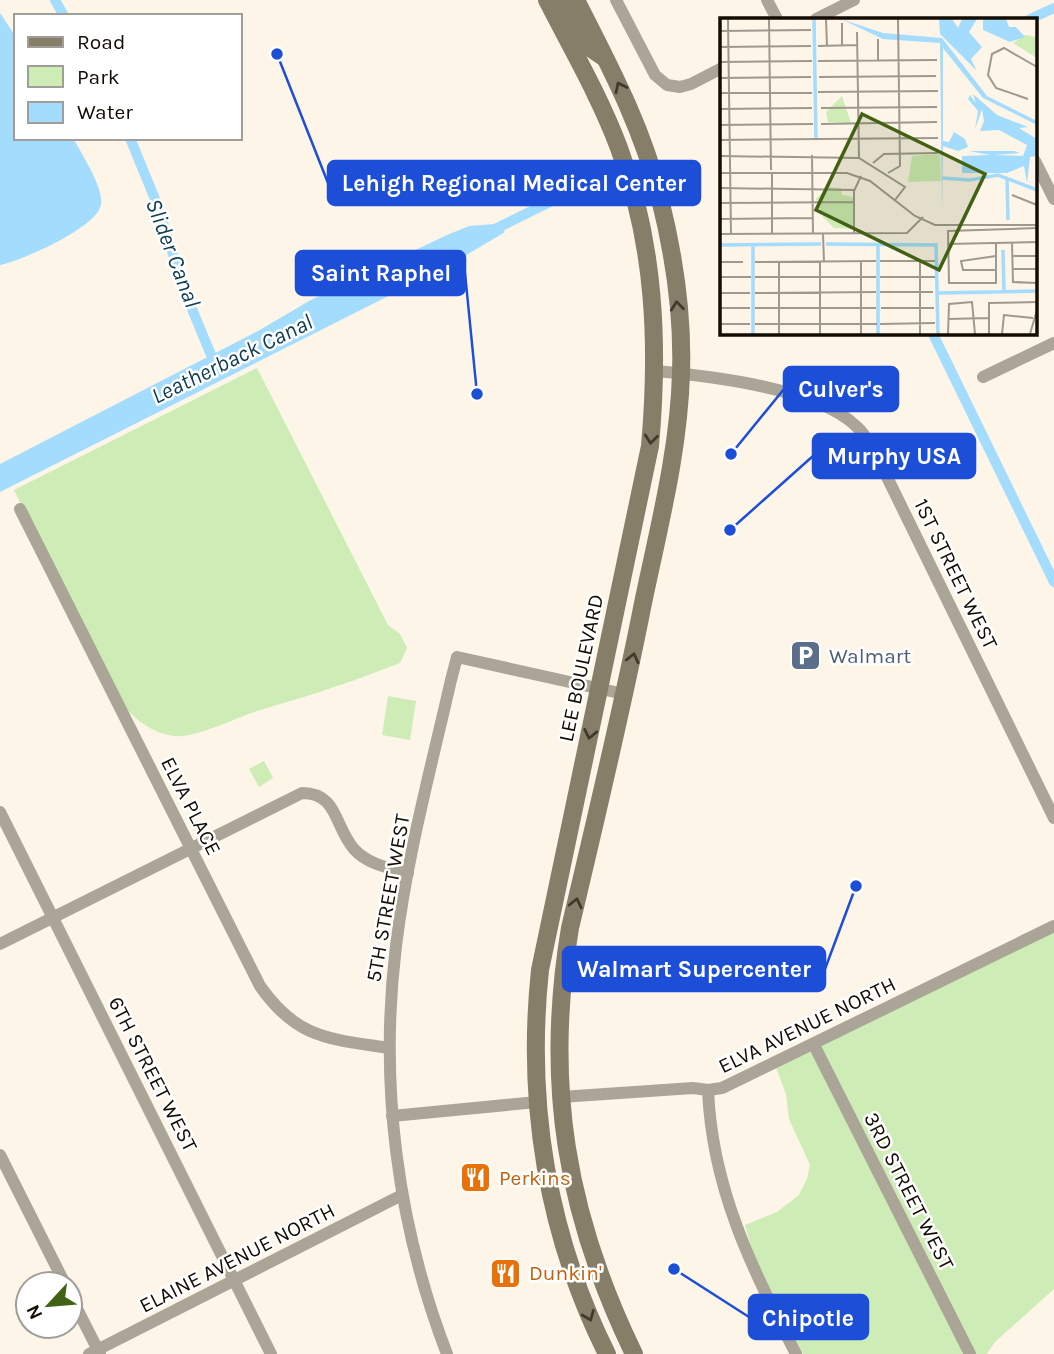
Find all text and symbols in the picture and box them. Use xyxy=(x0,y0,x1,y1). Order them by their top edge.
legend xyxy=(14,14,242,140)
inset map xyxy=(720,18,1036,334)
text: Road xyxy=(77,30,125,54)
text: Park xyxy=(77,65,120,89)
one-way arrow xyxy=(614,82,628,94)
text: Water xyxy=(77,100,133,124)
callout: Lehigh Regional Medical Center xyxy=(328,161,700,205)
text: Lehigh Regional Medical Center xyxy=(342,170,686,197)
water label: Slider Canal xyxy=(140,195,206,311)
callout: Saint Raphel xyxy=(296,251,465,295)
text: Saint Raphel xyxy=(311,260,451,287)
one-way arrow xyxy=(670,300,685,311)
water label: Leatherback Canal xyxy=(147,308,317,410)
callout: Culver's xyxy=(784,367,898,411)
text: Culver's xyxy=(798,376,884,403)
one-way arrow xyxy=(643,434,658,445)
callout: Murphy USA xyxy=(813,434,975,478)
text: Murphy USA xyxy=(827,443,961,470)
street label: 1ST STREET WEST xyxy=(909,495,1003,653)
street label: LEE BOULEVARD xyxy=(554,592,608,744)
parking icon: Walmart xyxy=(789,639,823,673)
place label: Walmart xyxy=(829,644,911,668)
one-way arrow xyxy=(625,652,639,664)
one-way arrow xyxy=(584,728,599,740)
street label: ELVA PLACE xyxy=(156,753,226,859)
street label: 5TH STREET WEST xyxy=(361,812,415,984)
one-way arrow xyxy=(567,898,582,910)
callout: Walmart Supercenter xyxy=(563,947,825,991)
text: Walmart Supercenter xyxy=(577,956,811,983)
street label: ELVA AVENUE NORTH xyxy=(714,972,900,1078)
street label: 6TH STREET WEST xyxy=(104,993,203,1156)
street label: 3RD STREET WEST xyxy=(859,1108,959,1274)
restaurant icon: Perkins xyxy=(459,1161,493,1195)
place label: Perkins xyxy=(499,1166,571,1190)
street label: ELAINE AVENUE NORTH xyxy=(135,1198,339,1318)
restaurant icon: Dunkin' xyxy=(489,1256,523,1290)
place label: Dunkin' xyxy=(529,1261,602,1285)
north arrow xyxy=(14,1270,84,1340)
callout: Chipotle xyxy=(749,1295,868,1339)
text: N xyxy=(22,1301,47,1323)
text: Chipotle xyxy=(762,1305,854,1332)
one-way arrow xyxy=(581,1310,595,1322)

